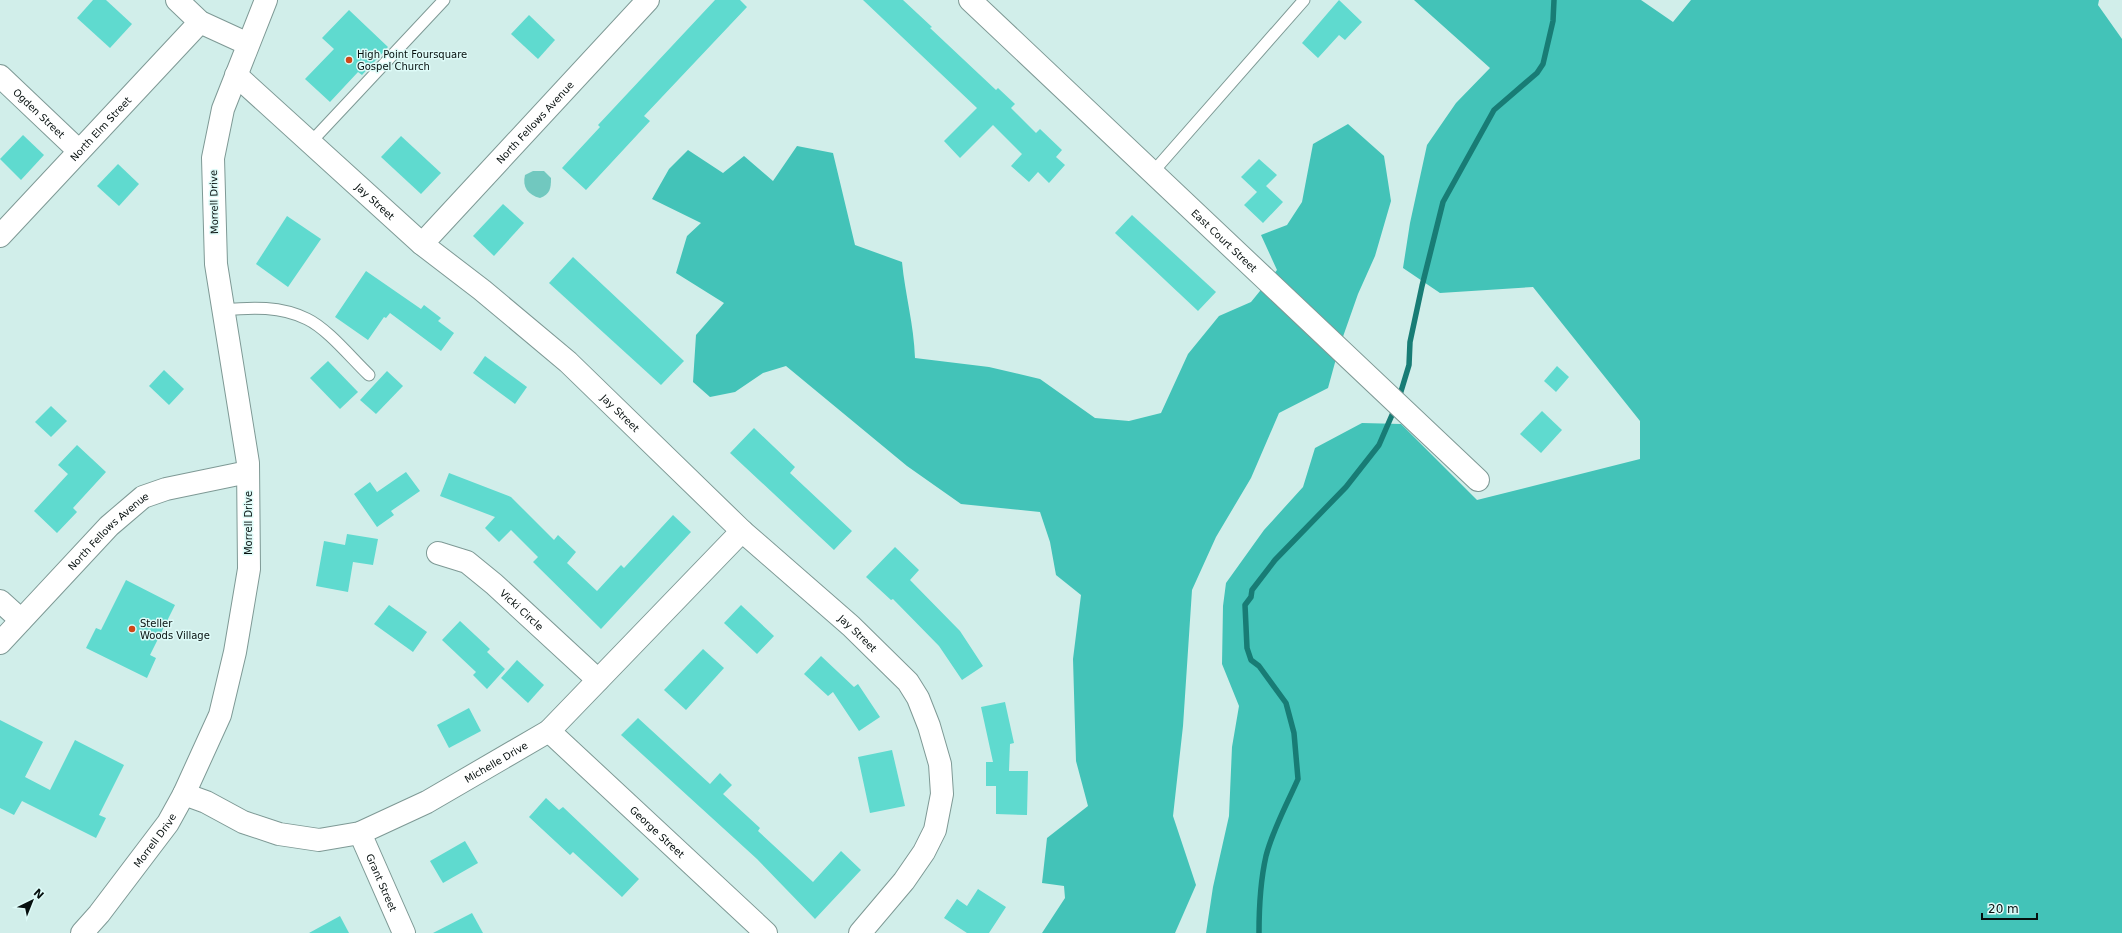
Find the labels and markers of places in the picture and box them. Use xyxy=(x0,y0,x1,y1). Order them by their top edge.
place label: High Point Foursquare Gospel Church xyxy=(357,49,467,72)
marker: High Point Foursquare Gospel Church xyxy=(344,55,354,65)
place label: Steller Woods Village xyxy=(140,618,210,641)
marker: Steller Woods Village xyxy=(127,624,137,634)

